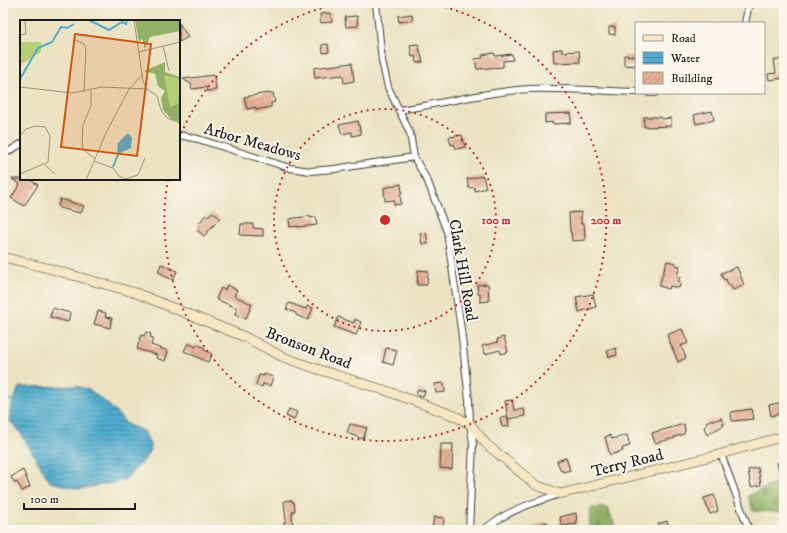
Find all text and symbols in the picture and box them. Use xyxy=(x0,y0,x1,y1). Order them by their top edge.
inset map xyxy=(20,20,180,180)
legend xyxy=(635,22,765,94)
text: Road xyxy=(671,31,696,46)
text: Water xyxy=(670,51,700,66)
text: Building xyxy=(671,71,712,86)
street label: Arbor Meadows xyxy=(202,119,303,165)
centre of rings xyxy=(378,213,392,227)
text: 100 m xyxy=(482,213,510,228)
text: 200 m xyxy=(591,213,621,228)
street label: Clark Hill Road xyxy=(444,218,482,323)
street label: Bronson Road xyxy=(263,322,354,373)
street label: Terry Road xyxy=(589,444,665,482)
scale bar xyxy=(24,485,135,511)
text: 100 m xyxy=(30,492,59,507)

